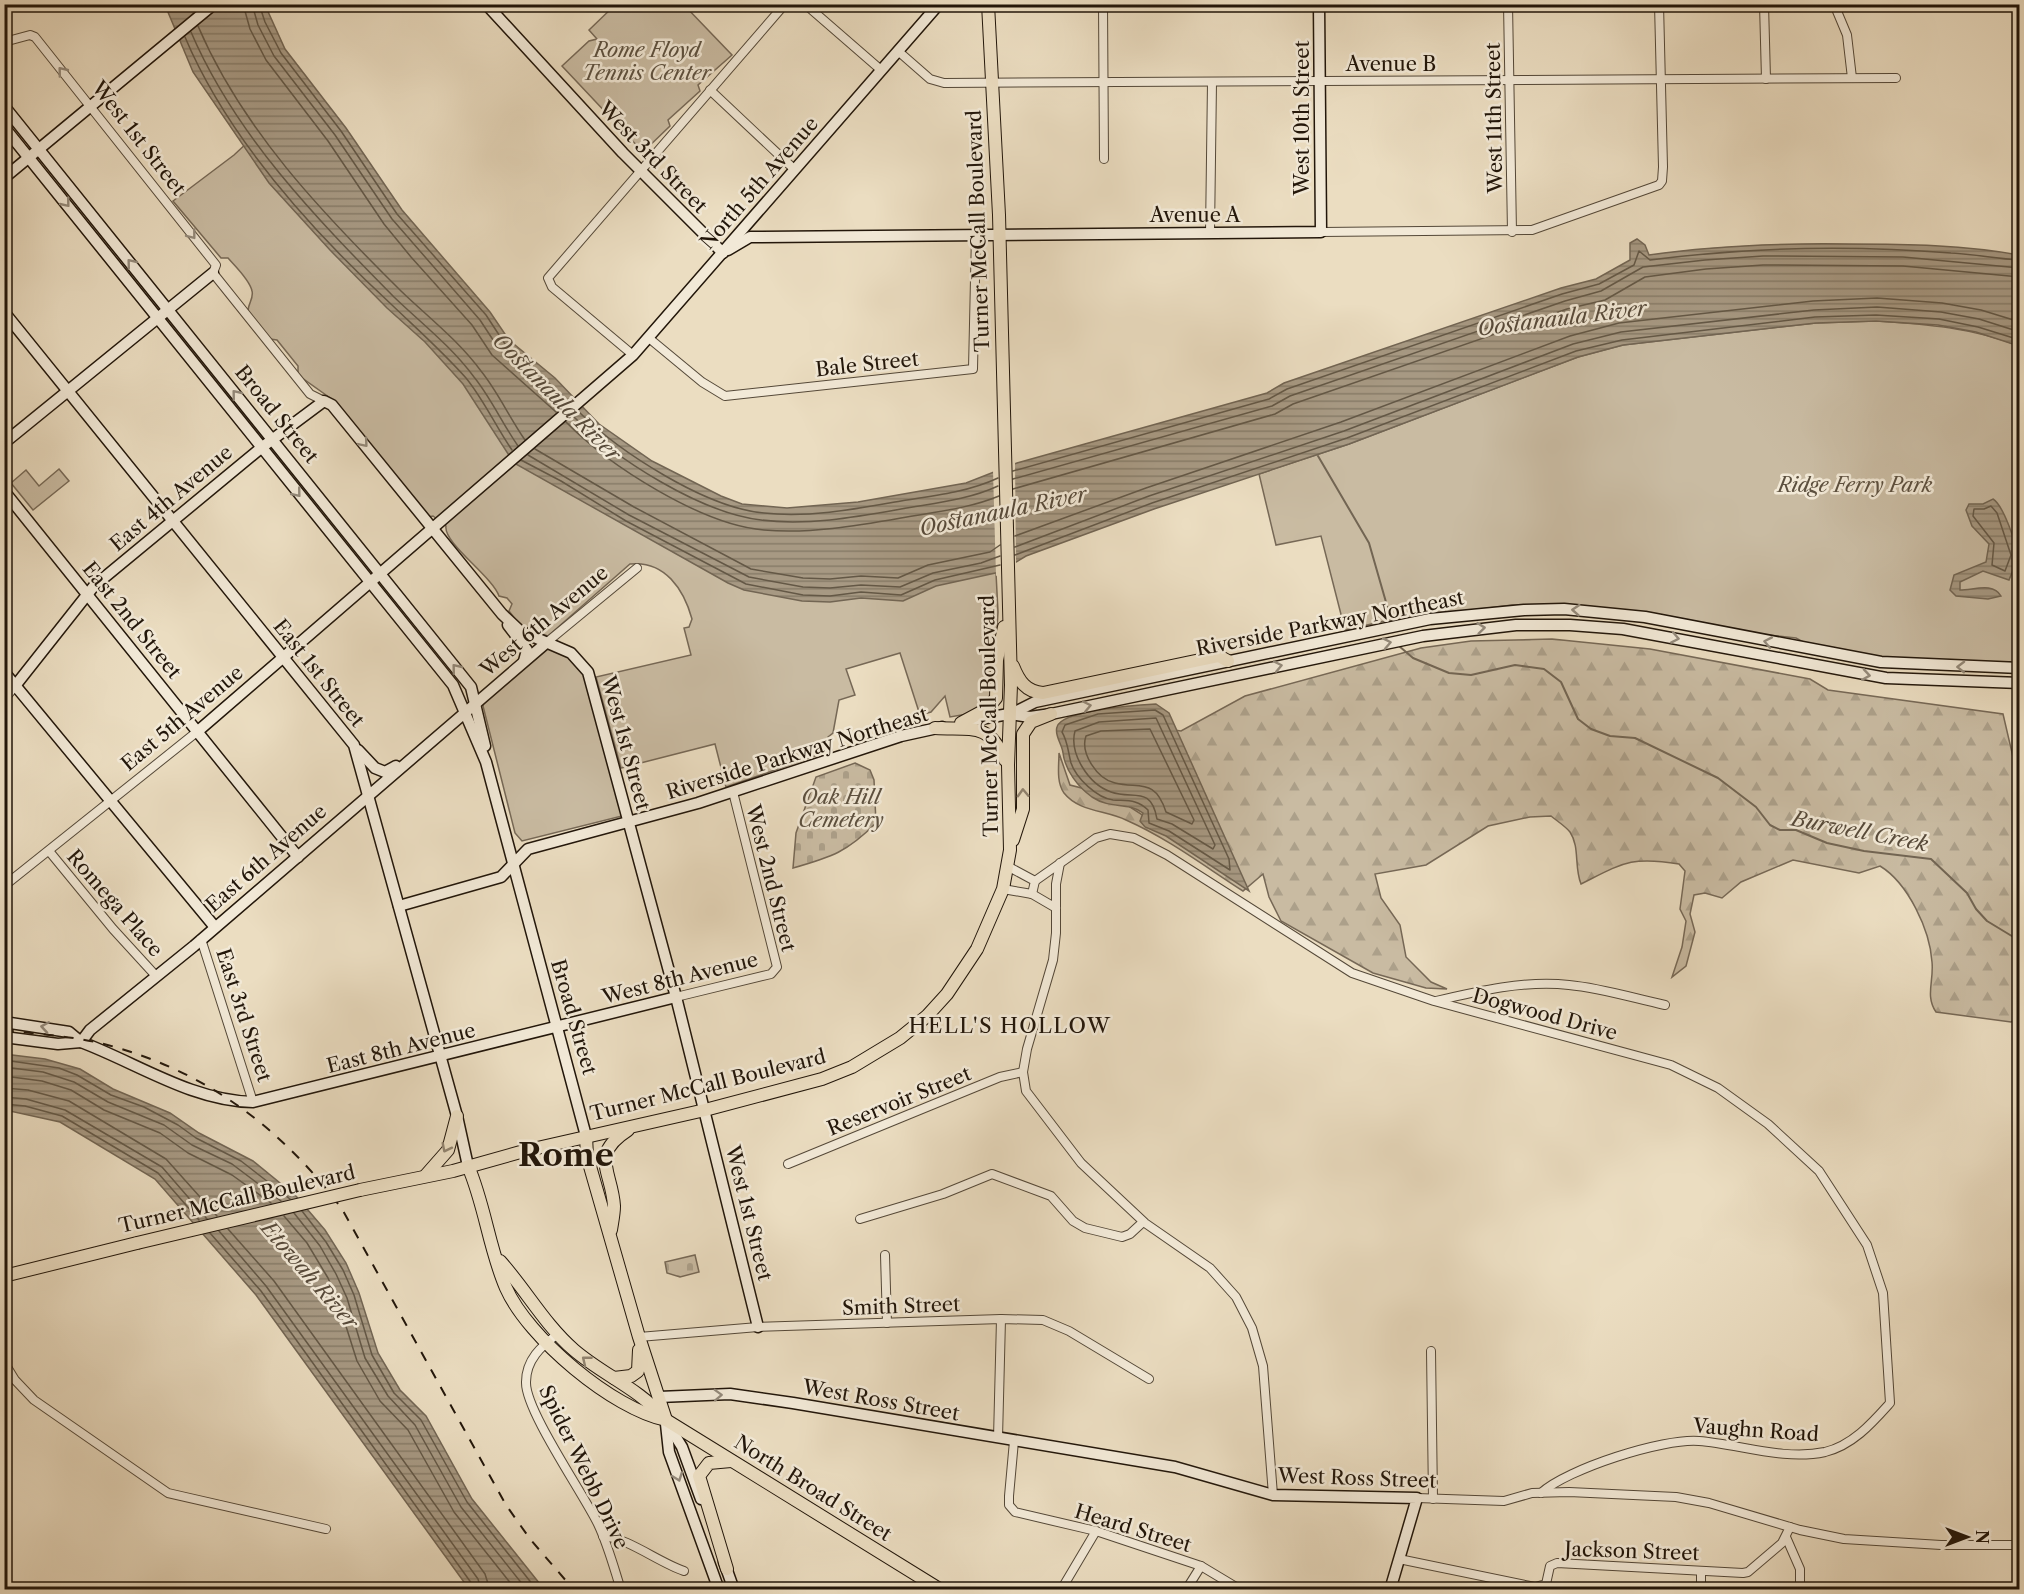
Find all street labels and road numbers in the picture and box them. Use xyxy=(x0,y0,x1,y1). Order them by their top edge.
street label: West 10th Street xyxy=(1290,40,1314,197)
street label: West 11th Street xyxy=(1481,42,1507,195)
street label: Avenue B xyxy=(1345,52,1436,76)
street label: West 1st Street xyxy=(86,75,191,200)
street label: West 3rd Street xyxy=(593,96,712,218)
street label: Turner McCall Boulevard xyxy=(962,110,994,352)
street label: North 5th Avenue xyxy=(695,112,823,254)
street label: Avenue A xyxy=(1149,203,1241,227)
street label: Bale Street xyxy=(814,347,920,381)
street label: Broad Street xyxy=(230,360,324,468)
street label: East 4th Avenue xyxy=(105,440,237,556)
street label: East 2nd Street xyxy=(78,557,186,683)
street label: West 6th Avenue xyxy=(475,561,613,682)
street label: Riverside Parkway Northeast xyxy=(1194,585,1466,661)
street label: Turner McCall Boulevard xyxy=(975,595,1003,837)
street label: East 1st Street xyxy=(268,614,370,732)
street label: East 5th Avenue xyxy=(116,660,248,776)
street label: West 1st Street xyxy=(596,672,656,813)
street label: Riverside Parkway Northeast xyxy=(663,702,931,804)
street label: East 6th Avenue xyxy=(201,799,331,917)
street label: West 2nd Street xyxy=(741,801,801,954)
street label: Romega Place xyxy=(62,845,168,961)
street label: East 3rd Street xyxy=(211,945,277,1085)
street label: West 8th Avenue xyxy=(599,947,760,1009)
street label: Broad Street xyxy=(546,956,602,1078)
street label: Dogwood Drive xyxy=(1470,983,1620,1045)
street label: East 8th Avenue xyxy=(324,1018,478,1078)
street label: Turner McCall Boulevard xyxy=(588,1044,828,1126)
street label: Reservoir Street xyxy=(824,1061,974,1141)
street label: West 1st Street xyxy=(720,1142,777,1283)
street label: Turner McCall Boulevard xyxy=(116,1160,358,1238)
street label: Smith Street xyxy=(841,1292,961,1320)
street label: West Ross Street xyxy=(800,1374,961,1426)
street label: Spider Webb Drive xyxy=(534,1381,634,1553)
street label: Vaughn Road xyxy=(1691,1414,1820,1446)
street label: North Broad Street xyxy=(730,1430,896,1546)
street label: West Ross Street xyxy=(1276,1463,1437,1493)
street label: Heard Street xyxy=(1072,1499,1194,1557)
street label: Jackson Street xyxy=(1561,1537,1700,1565)

